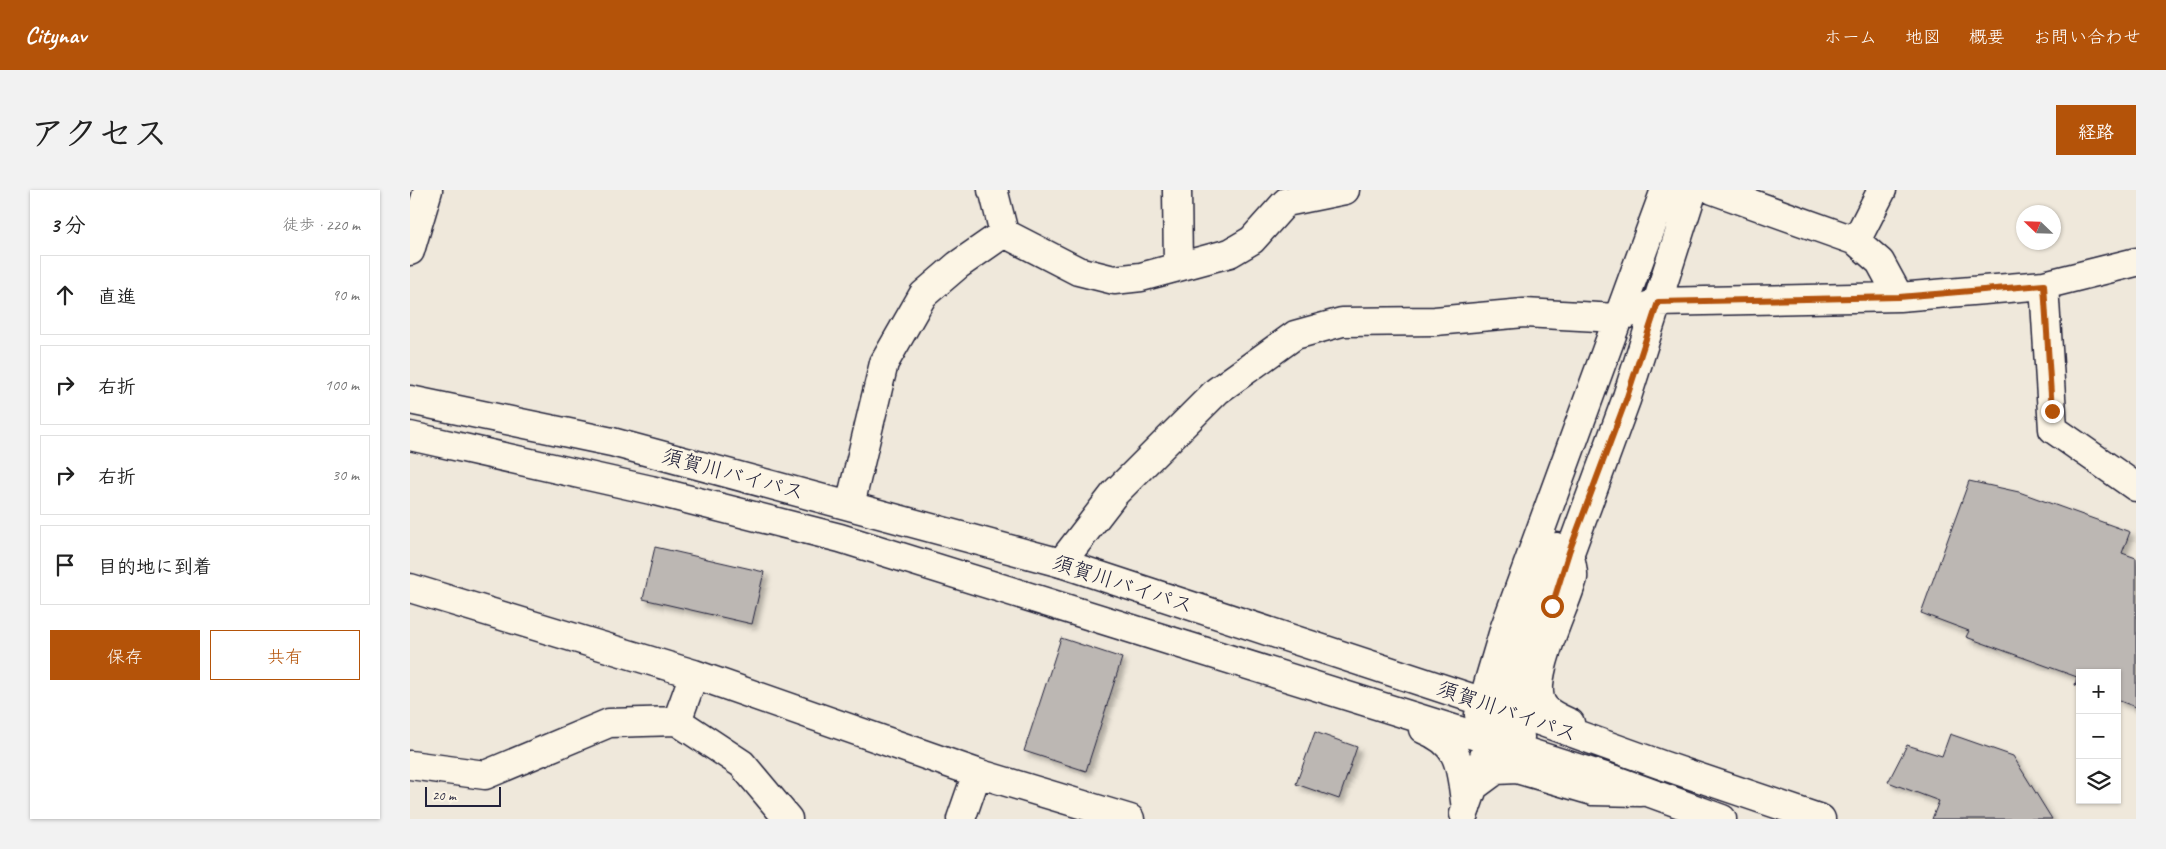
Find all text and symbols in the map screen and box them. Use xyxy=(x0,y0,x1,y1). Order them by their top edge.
text: Citynav xyxy=(25,20,86,50)
text: ホーム xyxy=(1824,26,1877,48)
text: 地図 xyxy=(1905,26,1941,48)
text: 概要 xyxy=(1969,26,2005,48)
text: お問い合わせ xyxy=(2033,26,2141,48)
button: 経路 xyxy=(2056,105,2136,155)
text: アクセス xyxy=(30,111,168,156)
north arrow xyxy=(2016,205,2061,250)
text: 3 分 xyxy=(50,212,86,238)
text: 徒歩 · 220 m xyxy=(283,215,360,235)
icon: ahead xyxy=(51,281,79,309)
text: 直進 xyxy=(98,285,136,309)
text: 90 m xyxy=(332,285,359,305)
icon: right xyxy=(51,371,79,399)
text: 右折 xyxy=(98,375,136,399)
text: 100 m xyxy=(325,375,359,395)
route end xyxy=(2041,400,2064,423)
street label: 須賀川バイパス xyxy=(659,442,807,506)
icon: right xyxy=(51,461,79,489)
text: 右折 xyxy=(98,465,136,489)
text: 30 m xyxy=(332,465,359,485)
street label: 須賀川バイパス xyxy=(1049,549,1197,619)
icon: arrive xyxy=(51,551,79,579)
text: 目的地に到着 xyxy=(98,555,212,579)
route start xyxy=(1541,595,1564,618)
button: 保存 xyxy=(50,630,200,680)
button: 共有 xyxy=(210,630,360,680)
map controls xyxy=(2076,669,2121,804)
button: + xyxy=(2076,669,2121,714)
street label: 須賀川バイパス xyxy=(1433,675,1581,747)
button: − xyxy=(2076,714,2121,759)
button: layers xyxy=(2076,759,2121,804)
scale bar xyxy=(425,784,501,807)
text: 20 m xyxy=(432,787,456,804)

